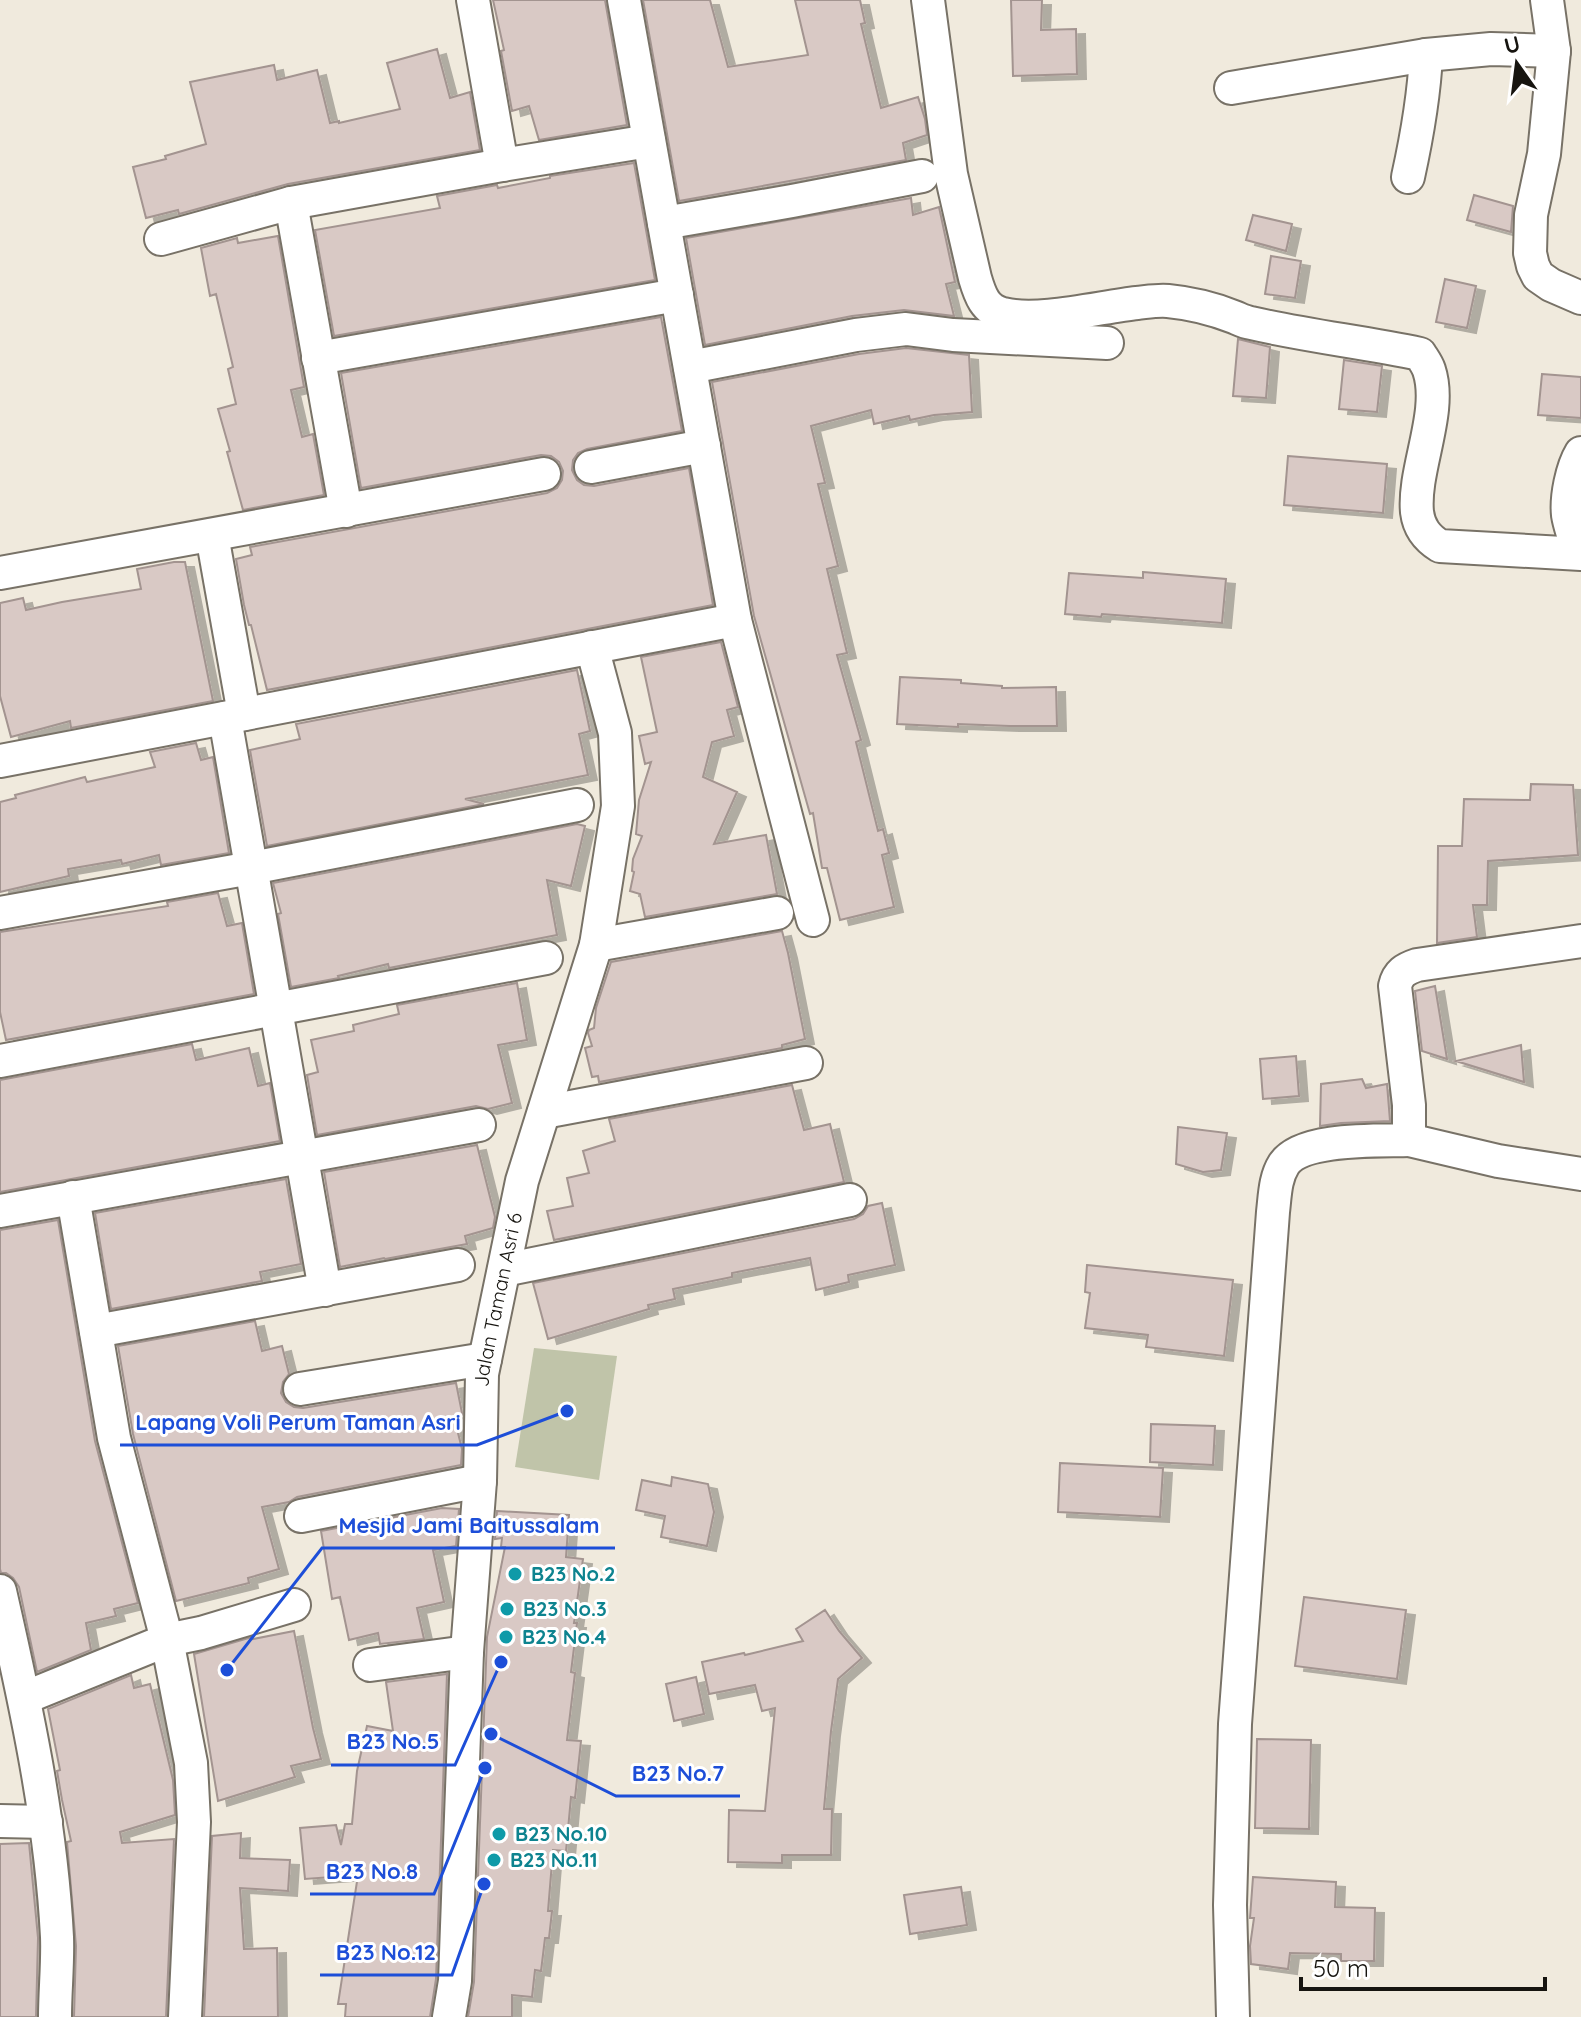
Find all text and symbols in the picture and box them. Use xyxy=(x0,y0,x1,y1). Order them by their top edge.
north arrow xyxy=(1477,24,1557,104)
text: U xyxy=(1501,29,1523,60)
street label: Jalan Taman Asri 6 xyxy=(469,1210,527,1387)
callout: Lapang Voli Perum Taman Asri xyxy=(120,1399,477,1445)
text: Lapang Voli Perum Taman Asri xyxy=(135,1408,461,1436)
callout: Mesjid Jami Baitussalam xyxy=(322,1502,615,1548)
text: Mesjid Jami Baitussalam xyxy=(339,1511,600,1539)
place label: B23 No.2 xyxy=(531,1561,615,1586)
marker: B23 No.2 xyxy=(506,1565,524,1583)
place label: B23 No.3 xyxy=(523,1596,607,1621)
marker: B23 No.3 xyxy=(498,1600,516,1618)
place label: B23 No.4 xyxy=(522,1624,606,1649)
marker: B23 No.4 xyxy=(497,1628,515,1646)
callout: B23 No.5 xyxy=(331,1719,455,1765)
text: B23 No.5 xyxy=(347,1727,439,1755)
callout: B23 No.7 xyxy=(616,1750,740,1796)
text: B23 No.7 xyxy=(632,1759,724,1787)
place label: B23 No.10 xyxy=(515,1821,607,1846)
marker: B23 No.10 xyxy=(490,1825,508,1843)
place label: B23 No.11 xyxy=(510,1847,598,1872)
callout: B23 No.8 xyxy=(310,1848,434,1894)
marker: B23 No.11 xyxy=(485,1851,503,1869)
text: B23 No.8 xyxy=(326,1857,418,1885)
callout: B23 No.12 xyxy=(320,1929,452,1975)
text: B23 No.12 xyxy=(336,1938,436,1966)
scale bar xyxy=(1301,1941,1545,1991)
text: 50 m xyxy=(1313,1953,1369,1983)

